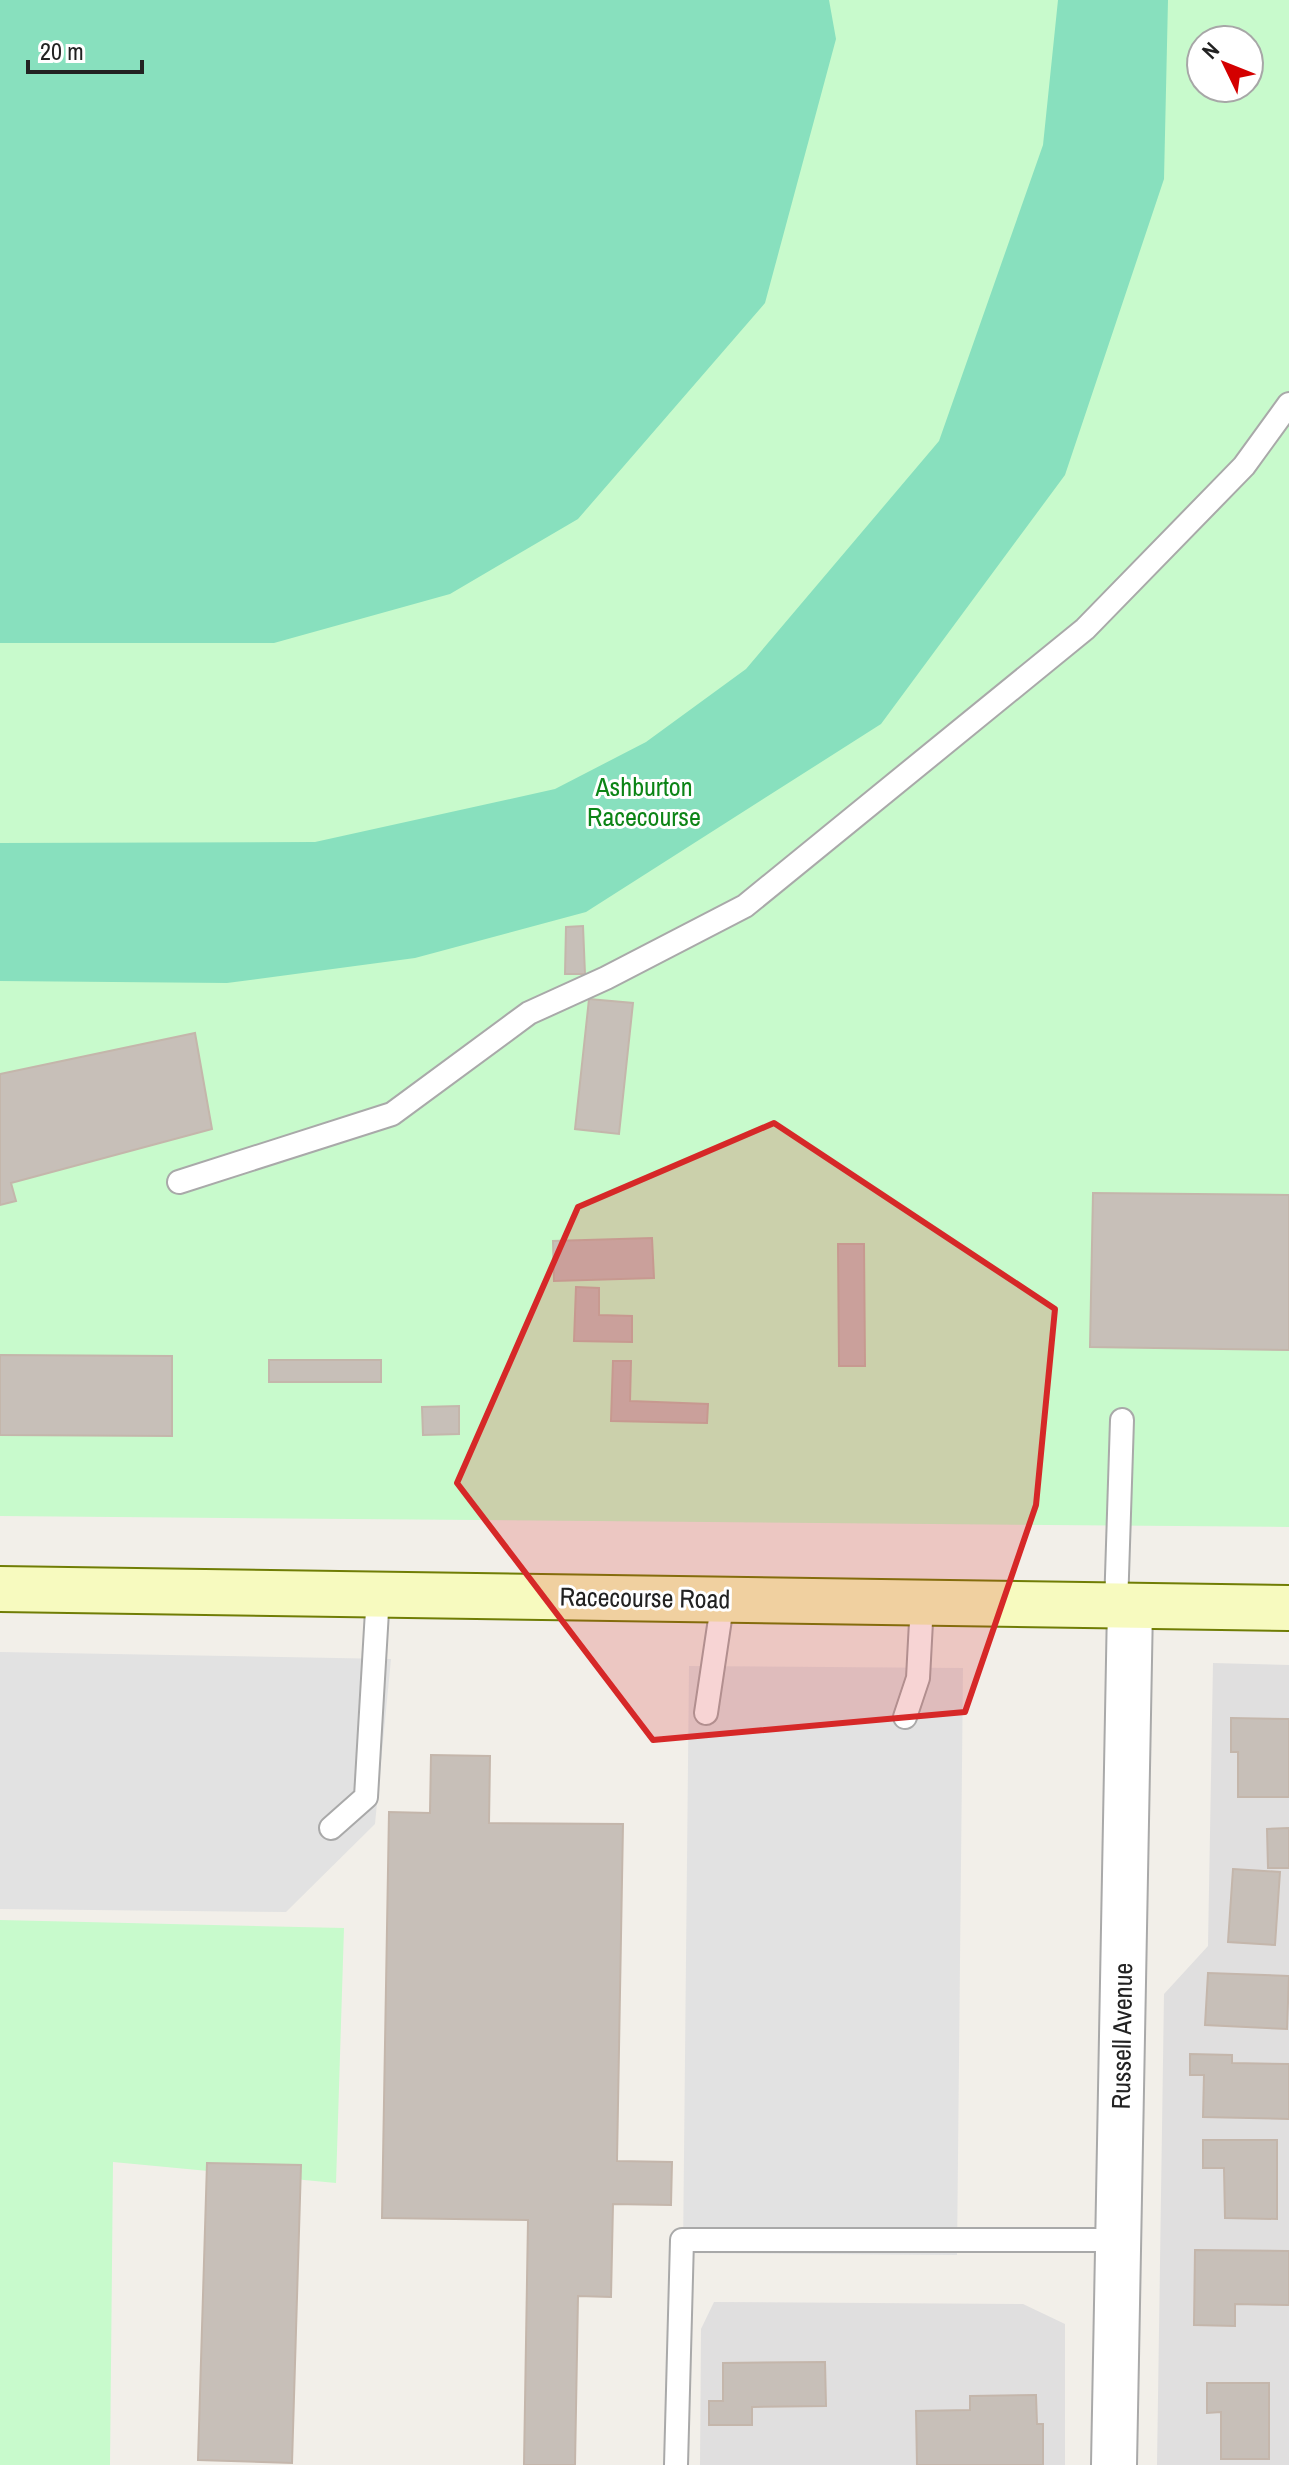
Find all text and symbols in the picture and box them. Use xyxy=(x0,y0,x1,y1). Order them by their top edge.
scale bar xyxy=(28,24,142,74)
north arrow xyxy=(1185,24,1265,104)
text: 20 m xyxy=(40,35,84,67)
text: N xyxy=(1195,35,1226,65)
park label: Ashburton Racecourse xyxy=(587,769,701,834)
street label: Racecourse Road xyxy=(559,1579,731,1616)
street label: Russell Avenue xyxy=(1103,1962,1140,2110)

